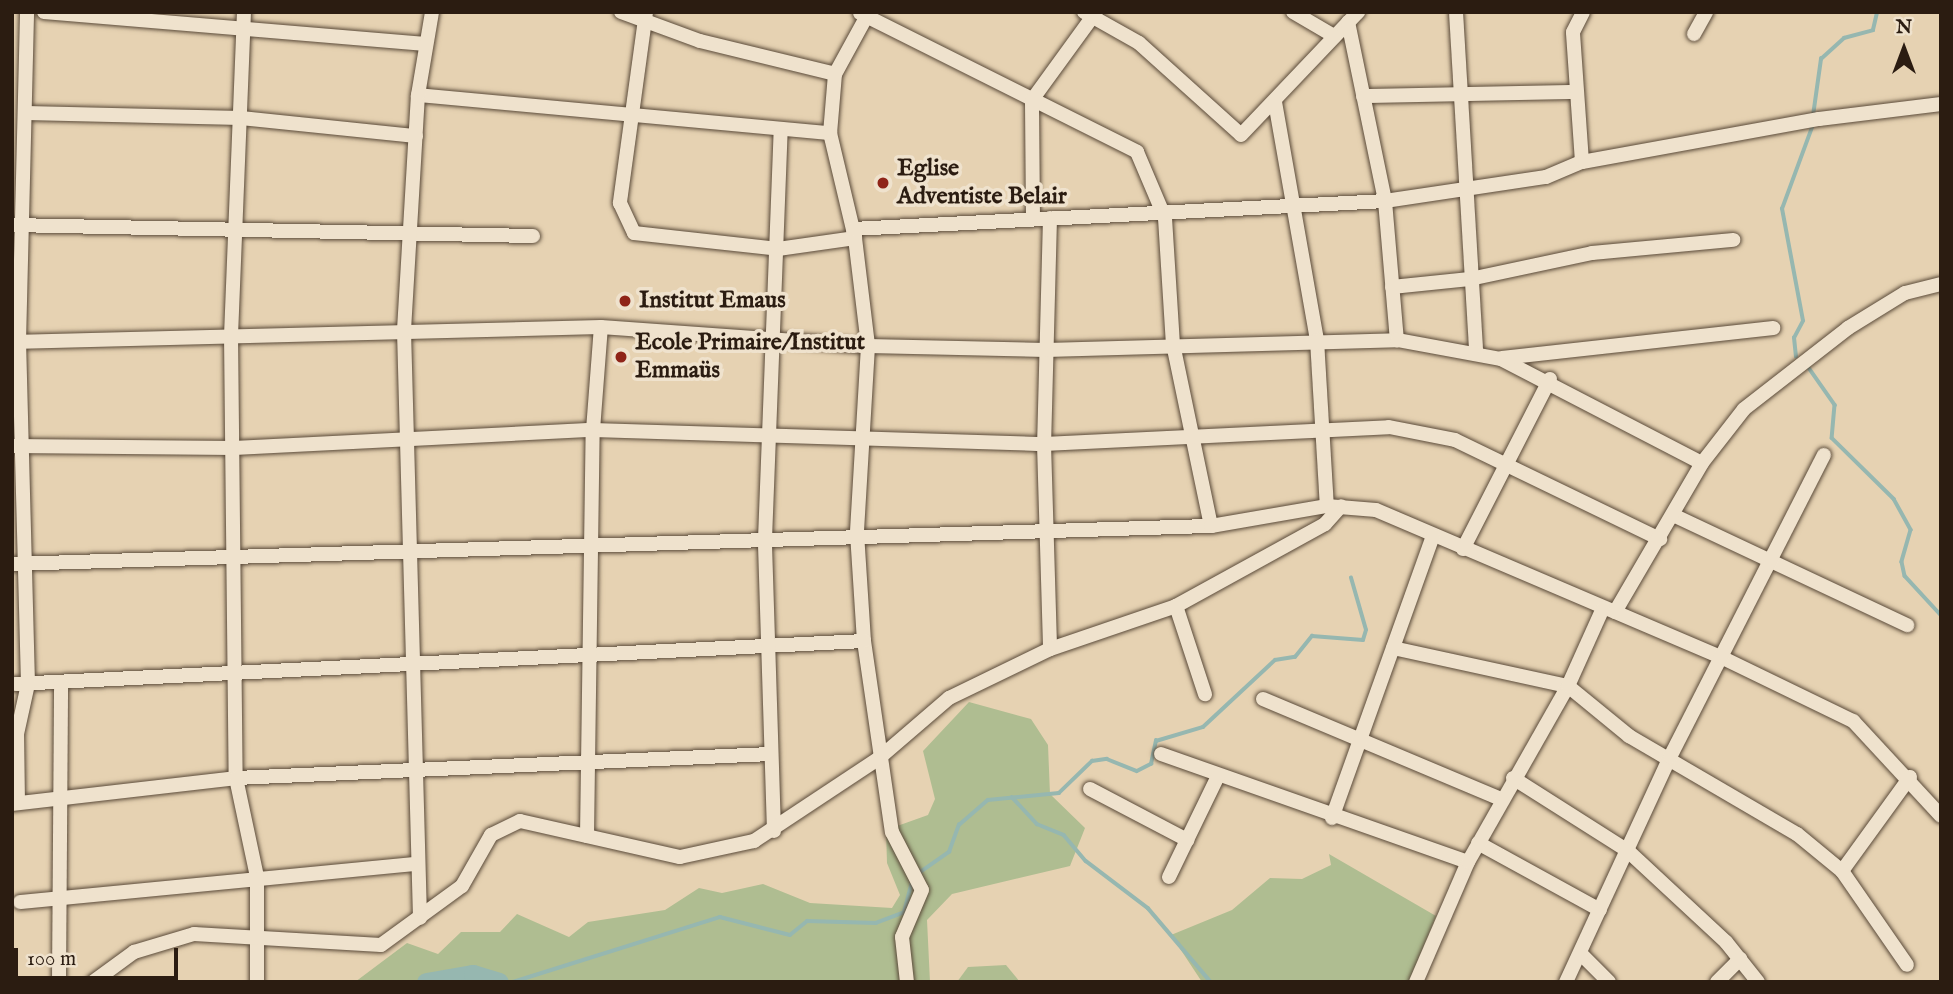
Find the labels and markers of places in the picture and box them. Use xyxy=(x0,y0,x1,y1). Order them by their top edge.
place label: Eglise Adventiste Belair xyxy=(897,155,1067,211)
marker: Eglise Adventiste Belair xyxy=(875,175,891,191)
place label: Institut Emaus xyxy=(639,287,786,315)
marker: Institut Emaus xyxy=(617,293,633,309)
place label: Ecole Primaire/Institut Emmaüs xyxy=(635,329,865,385)
marker: Ecole Primaire/Institut Emmaüs xyxy=(613,349,629,365)

